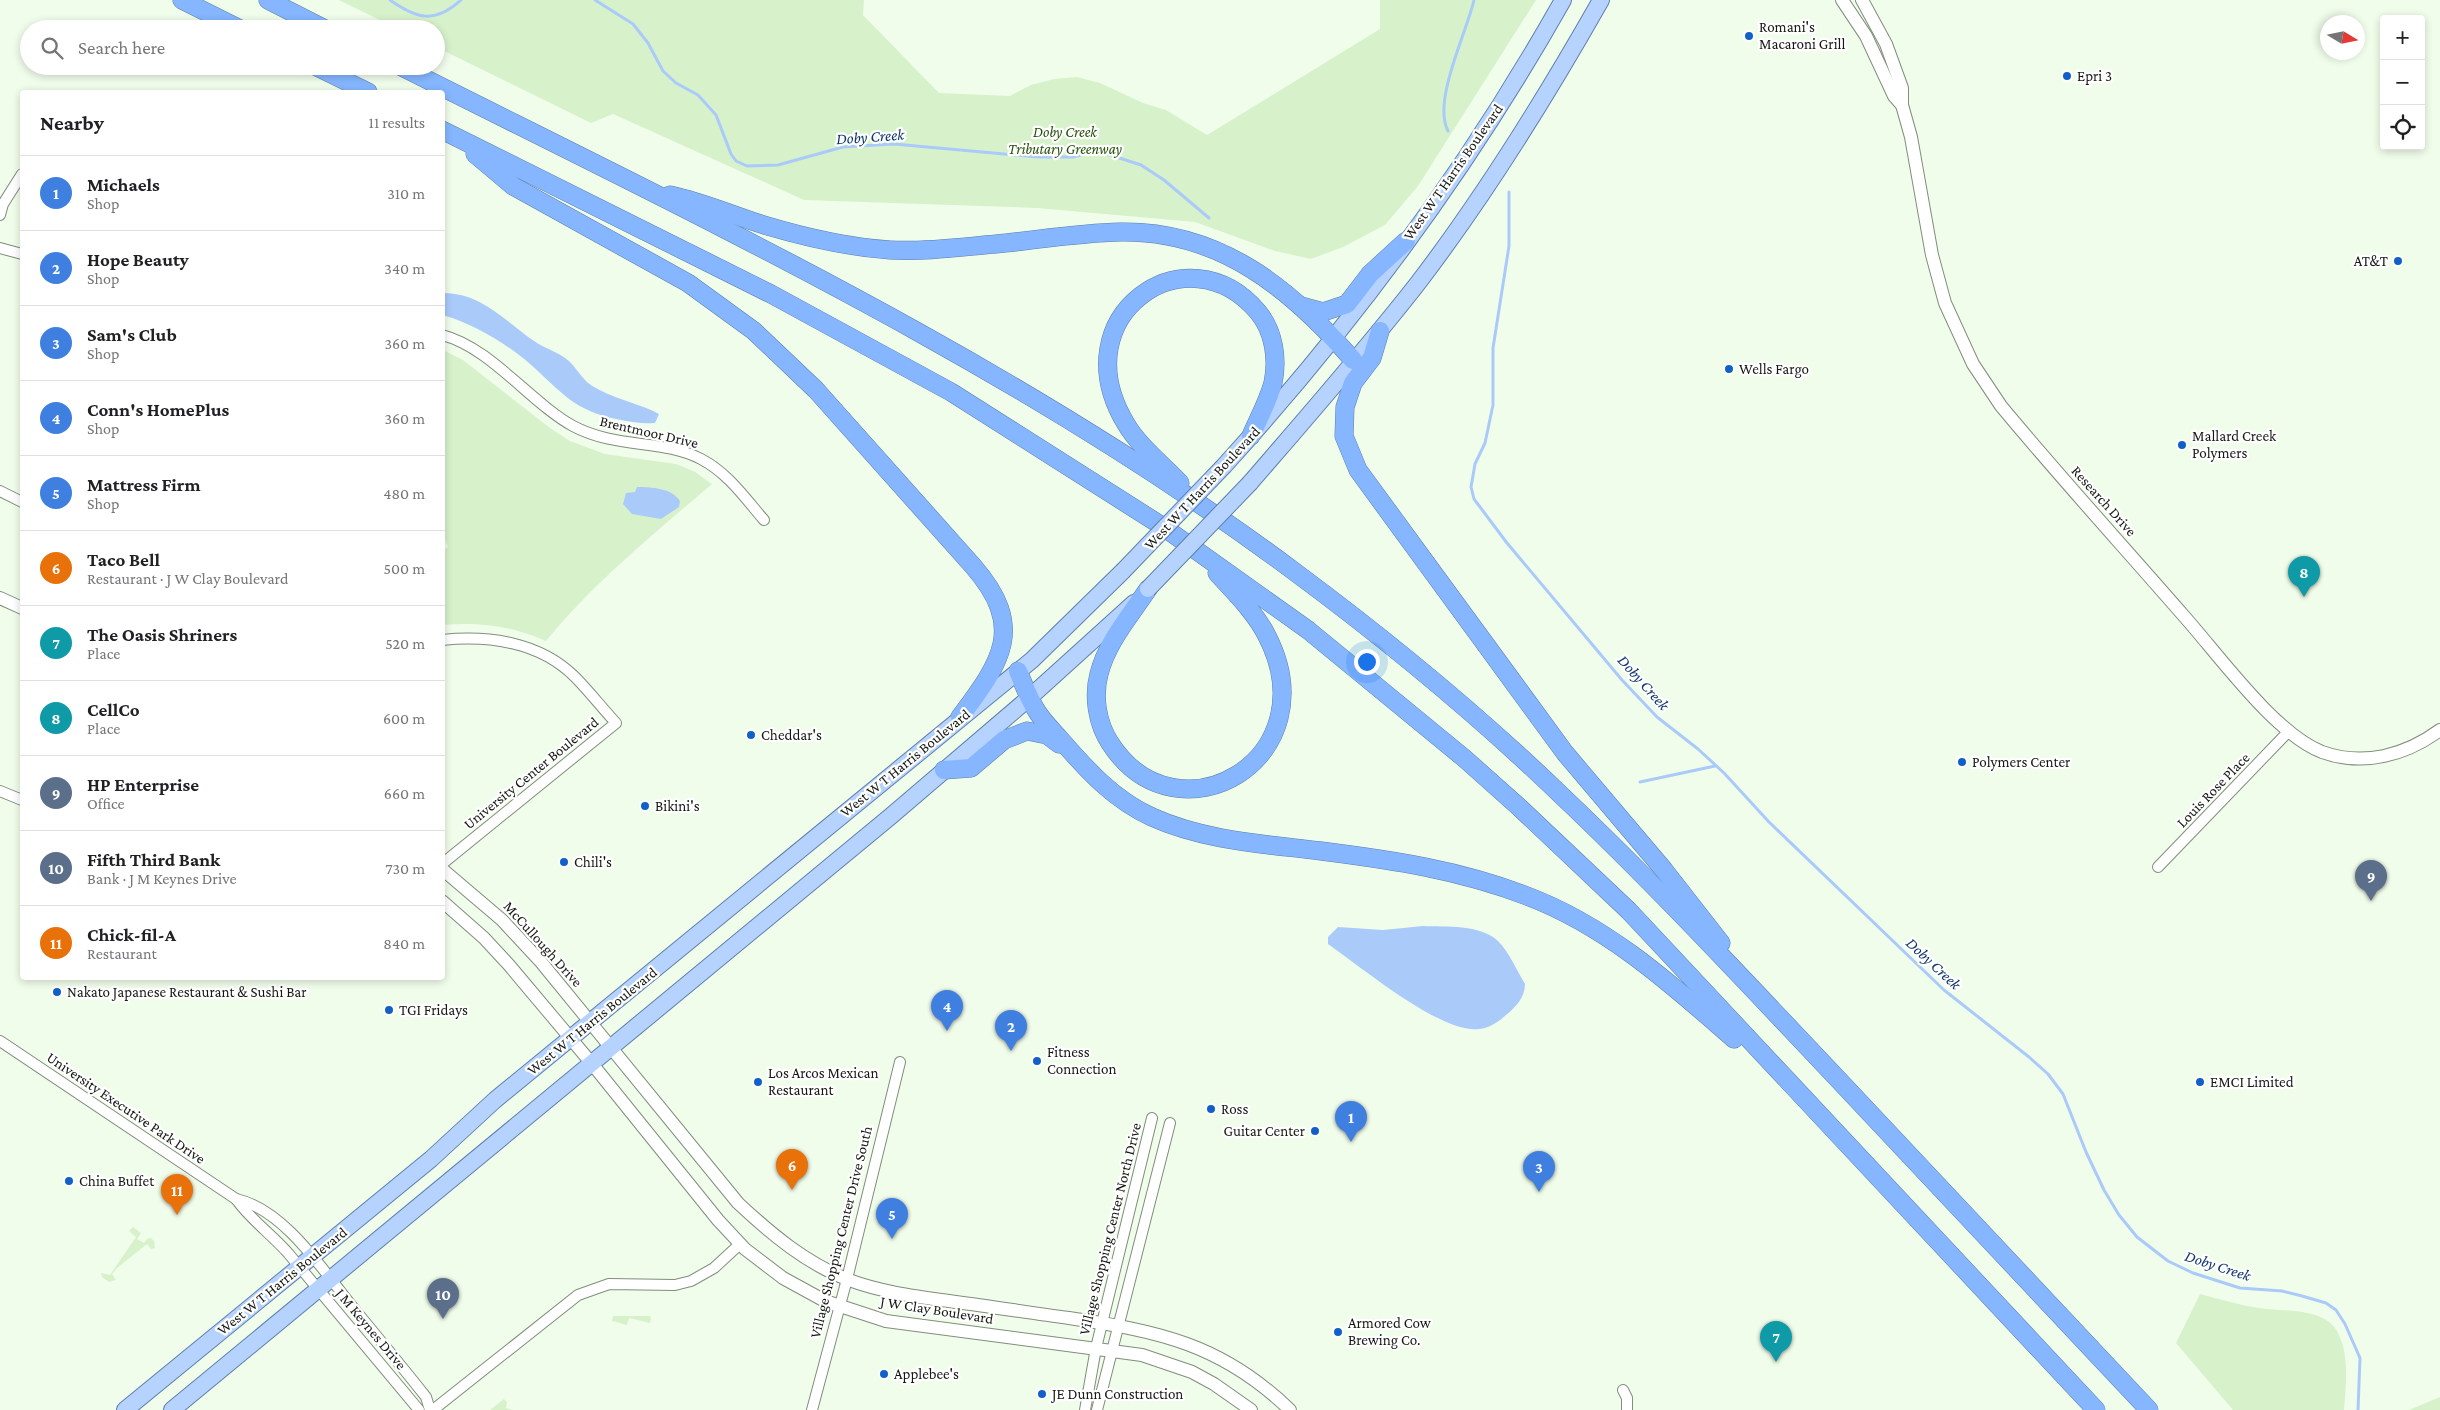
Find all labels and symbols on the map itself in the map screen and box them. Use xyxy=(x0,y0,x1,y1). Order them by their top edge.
north arrow xyxy=(2320,15,2365,60)
place label: Romani's Macaroni Grill xyxy=(1759,19,1846,52)
marker: Romani's Macaroni Grill xyxy=(1743,30,1755,42)
place label: Epri 3 xyxy=(2077,68,2112,85)
marker: Epri 3 xyxy=(2061,70,2073,82)
street label: West W T Harris Boulevard xyxy=(1400,101,1506,243)
park label: Doby Creek Tributary Greenway xyxy=(1008,124,1122,158)
water label: Doby Creek xyxy=(835,126,906,148)
place label: AT&T xyxy=(2354,253,2388,269)
marker: AT&T xyxy=(2392,255,2404,267)
place label: Wells Fargo xyxy=(1739,361,1809,378)
marker: Wells Fargo xyxy=(1723,363,1735,375)
street label: Brentmoor Drive xyxy=(598,413,700,451)
street label: West W T Harris Boulevard xyxy=(1141,423,1263,553)
place label: Mallard Creek Polymers xyxy=(2192,428,2277,462)
marker: Mallard Creek Polymers xyxy=(2176,439,2188,451)
street label: Research Drive xyxy=(2068,463,2140,540)
pin: 8 xyxy=(2288,556,2320,597)
your location xyxy=(1354,649,1380,675)
water label: Doby Creek xyxy=(1614,651,1673,715)
street label: West W T Harris Boulevard xyxy=(837,706,973,820)
street label: University Center Boulevard xyxy=(460,714,602,833)
place label: Cheddar's xyxy=(761,727,822,743)
marker: Cheddar's xyxy=(745,729,757,741)
street label: Louis Rose Place xyxy=(2173,749,2253,831)
place label: Polymers Center xyxy=(1972,754,2071,771)
marker: Polymers Center xyxy=(1956,756,1968,768)
place label: Bikini's xyxy=(655,798,700,814)
marker: Bikini's xyxy=(639,800,651,812)
place label: Chili's xyxy=(574,854,612,870)
marker: Chili's xyxy=(558,856,570,868)
pin: 9 xyxy=(2355,860,2387,901)
street label: McCullough Drive xyxy=(500,898,586,991)
water label: Doby Creek xyxy=(1902,934,1965,994)
street label: West W T Harris Boulevard xyxy=(524,964,660,1078)
place label: Nakato Japanese Restaurant & Sushi Bar xyxy=(67,984,307,1001)
marker: Nakato Japanese Restaurant & Sushi Bar xyxy=(51,986,63,998)
pin: 4 xyxy=(931,990,963,1031)
place label: TGI Fridays xyxy=(399,1002,468,1019)
marker: TGI Fridays xyxy=(383,1004,395,1016)
pin: 2 xyxy=(995,1010,1027,1051)
place label: Fitness Connection xyxy=(1047,1044,1117,1077)
street label: University Executive Park Drive xyxy=(43,1049,208,1168)
marker: Fitness Connection xyxy=(1031,1055,1043,1067)
place label: Los Arcos Mexican Restaurant xyxy=(768,1065,879,1098)
place label: EMCI Limited xyxy=(2210,1074,2294,1090)
marker: Los Arcos Mexican Restaurant xyxy=(752,1076,764,1088)
marker: EMCI Limited xyxy=(2194,1076,2206,1088)
place label: Ross xyxy=(1221,1101,1248,1117)
pin: 1 xyxy=(1335,1101,1367,1142)
marker: Ross xyxy=(1205,1103,1217,1115)
street label: Village Shopping Center North Drive xyxy=(1076,1121,1145,1337)
place label: Guitar Center xyxy=(1223,1123,1306,1139)
street label: Village Shopping Center Drive South xyxy=(807,1124,876,1340)
marker: Guitar Center xyxy=(1309,1125,1321,1137)
pin: 6 xyxy=(776,1149,808,1190)
pin: 3 xyxy=(1523,1151,1555,1192)
place label: China Buffet xyxy=(79,1173,155,1189)
pin: 11 xyxy=(161,1174,193,1215)
marker: China Buffet xyxy=(63,1175,75,1187)
pin: 5 xyxy=(876,1198,908,1239)
street label: West W T Harris Boulevard xyxy=(214,1224,350,1338)
water label: Doby Creek xyxy=(2183,1247,2254,1285)
pin: 10 xyxy=(427,1278,459,1319)
street label: J M Keynes Drive xyxy=(331,1284,410,1374)
street label: J W Clay Boulevard xyxy=(877,1293,995,1328)
place label: Armored Cow Brewing Co. xyxy=(1348,1315,1432,1349)
pin: 7 xyxy=(1760,1321,1792,1362)
marker: Armored Cow Brewing Co. xyxy=(1332,1326,1344,1338)
place label: Applebee's xyxy=(894,1366,959,1383)
marker: Applebee's xyxy=(878,1368,890,1380)
place label: JE Dunn Construction xyxy=(1050,1386,1183,1403)
marker: JE Dunn Construction xyxy=(1036,1388,1048,1400)

